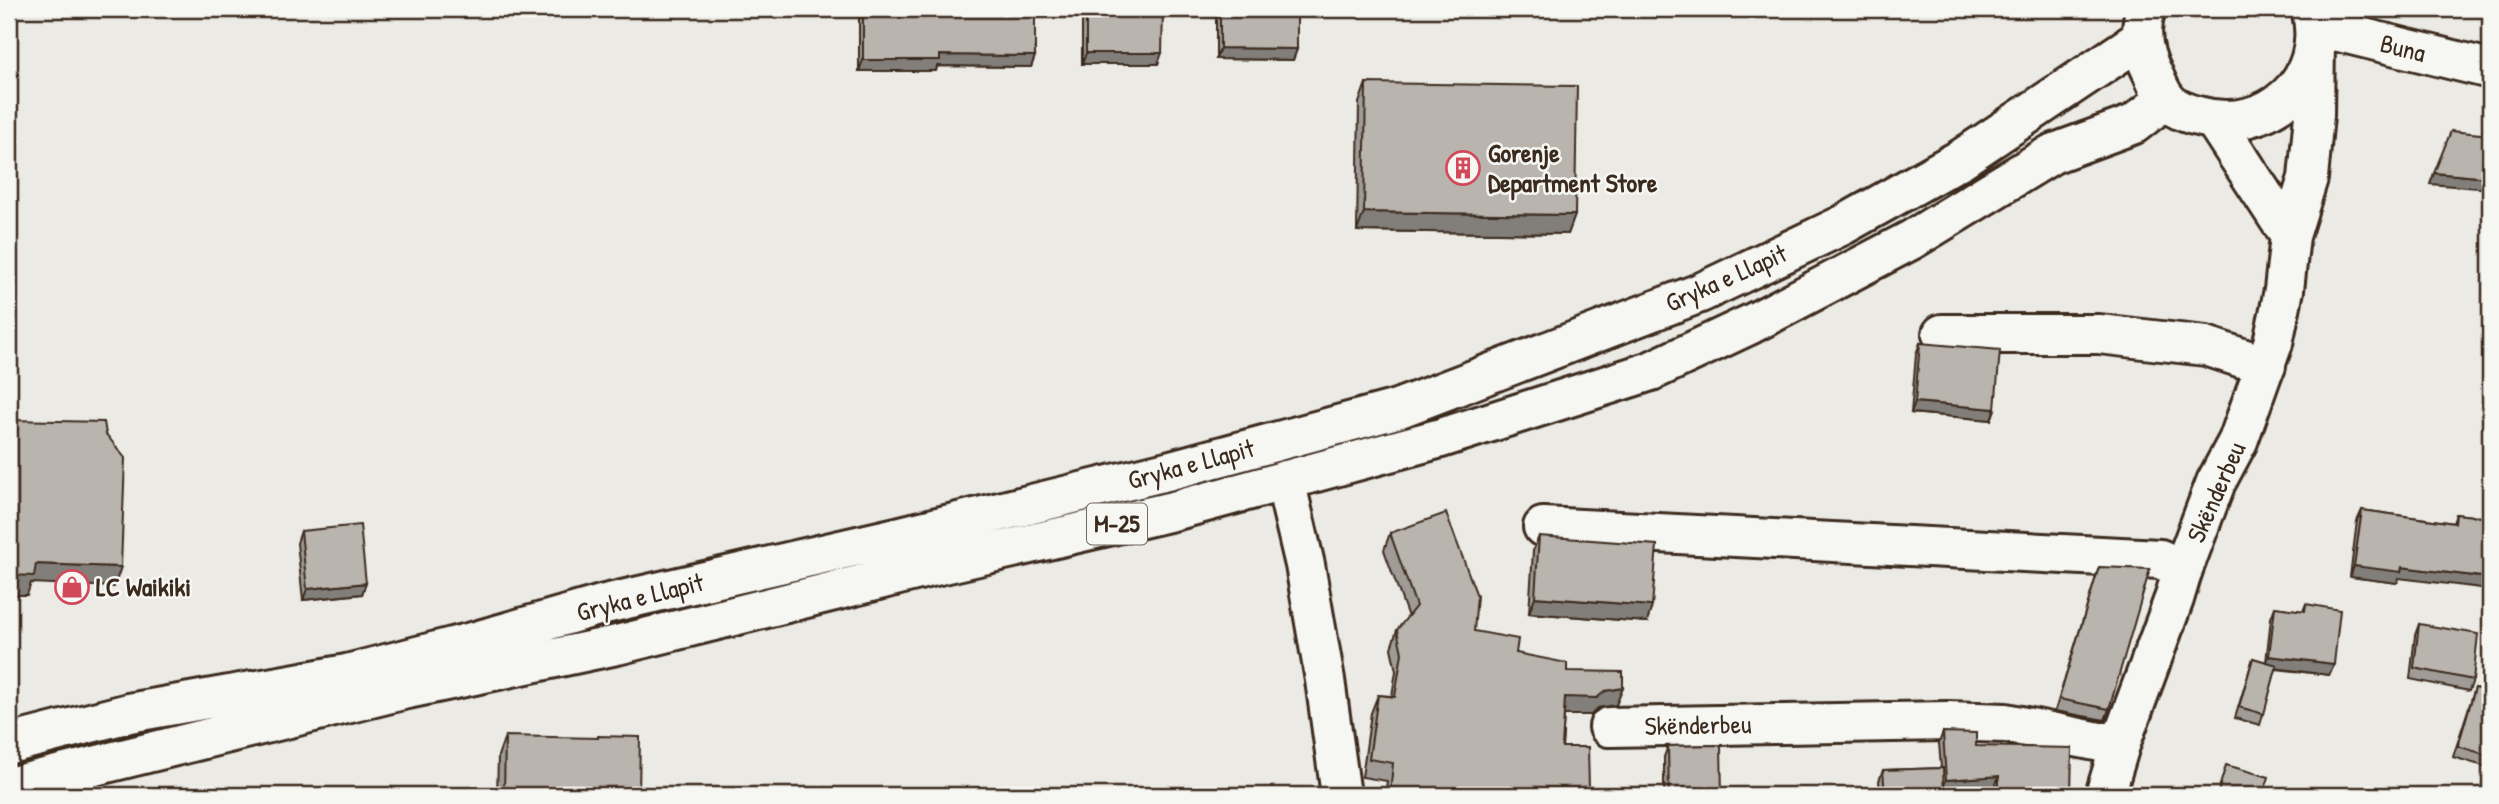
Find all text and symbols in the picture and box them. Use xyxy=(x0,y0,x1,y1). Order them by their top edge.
street label: Buna xyxy=(2377,25,2429,70)
place label: Gorenje Department Store xyxy=(1488,135,1658,201)
building icon: Gorenje Department Store xyxy=(1444,149,1482,187)
street label: Gryka e Llapit xyxy=(1660,235,1793,320)
street label: Gryka e Llapit xyxy=(1124,430,1259,497)
street label: Skënderbeu xyxy=(2178,436,2253,548)
road number: M-25 xyxy=(1087,504,1147,544)
street label: Gryka e Llapit xyxy=(573,564,708,629)
shop icon: LC Waikiki xyxy=(53,568,91,606)
place label: LC Waikiki xyxy=(96,569,191,604)
street label: Skënderbeu xyxy=(1644,706,1752,743)

